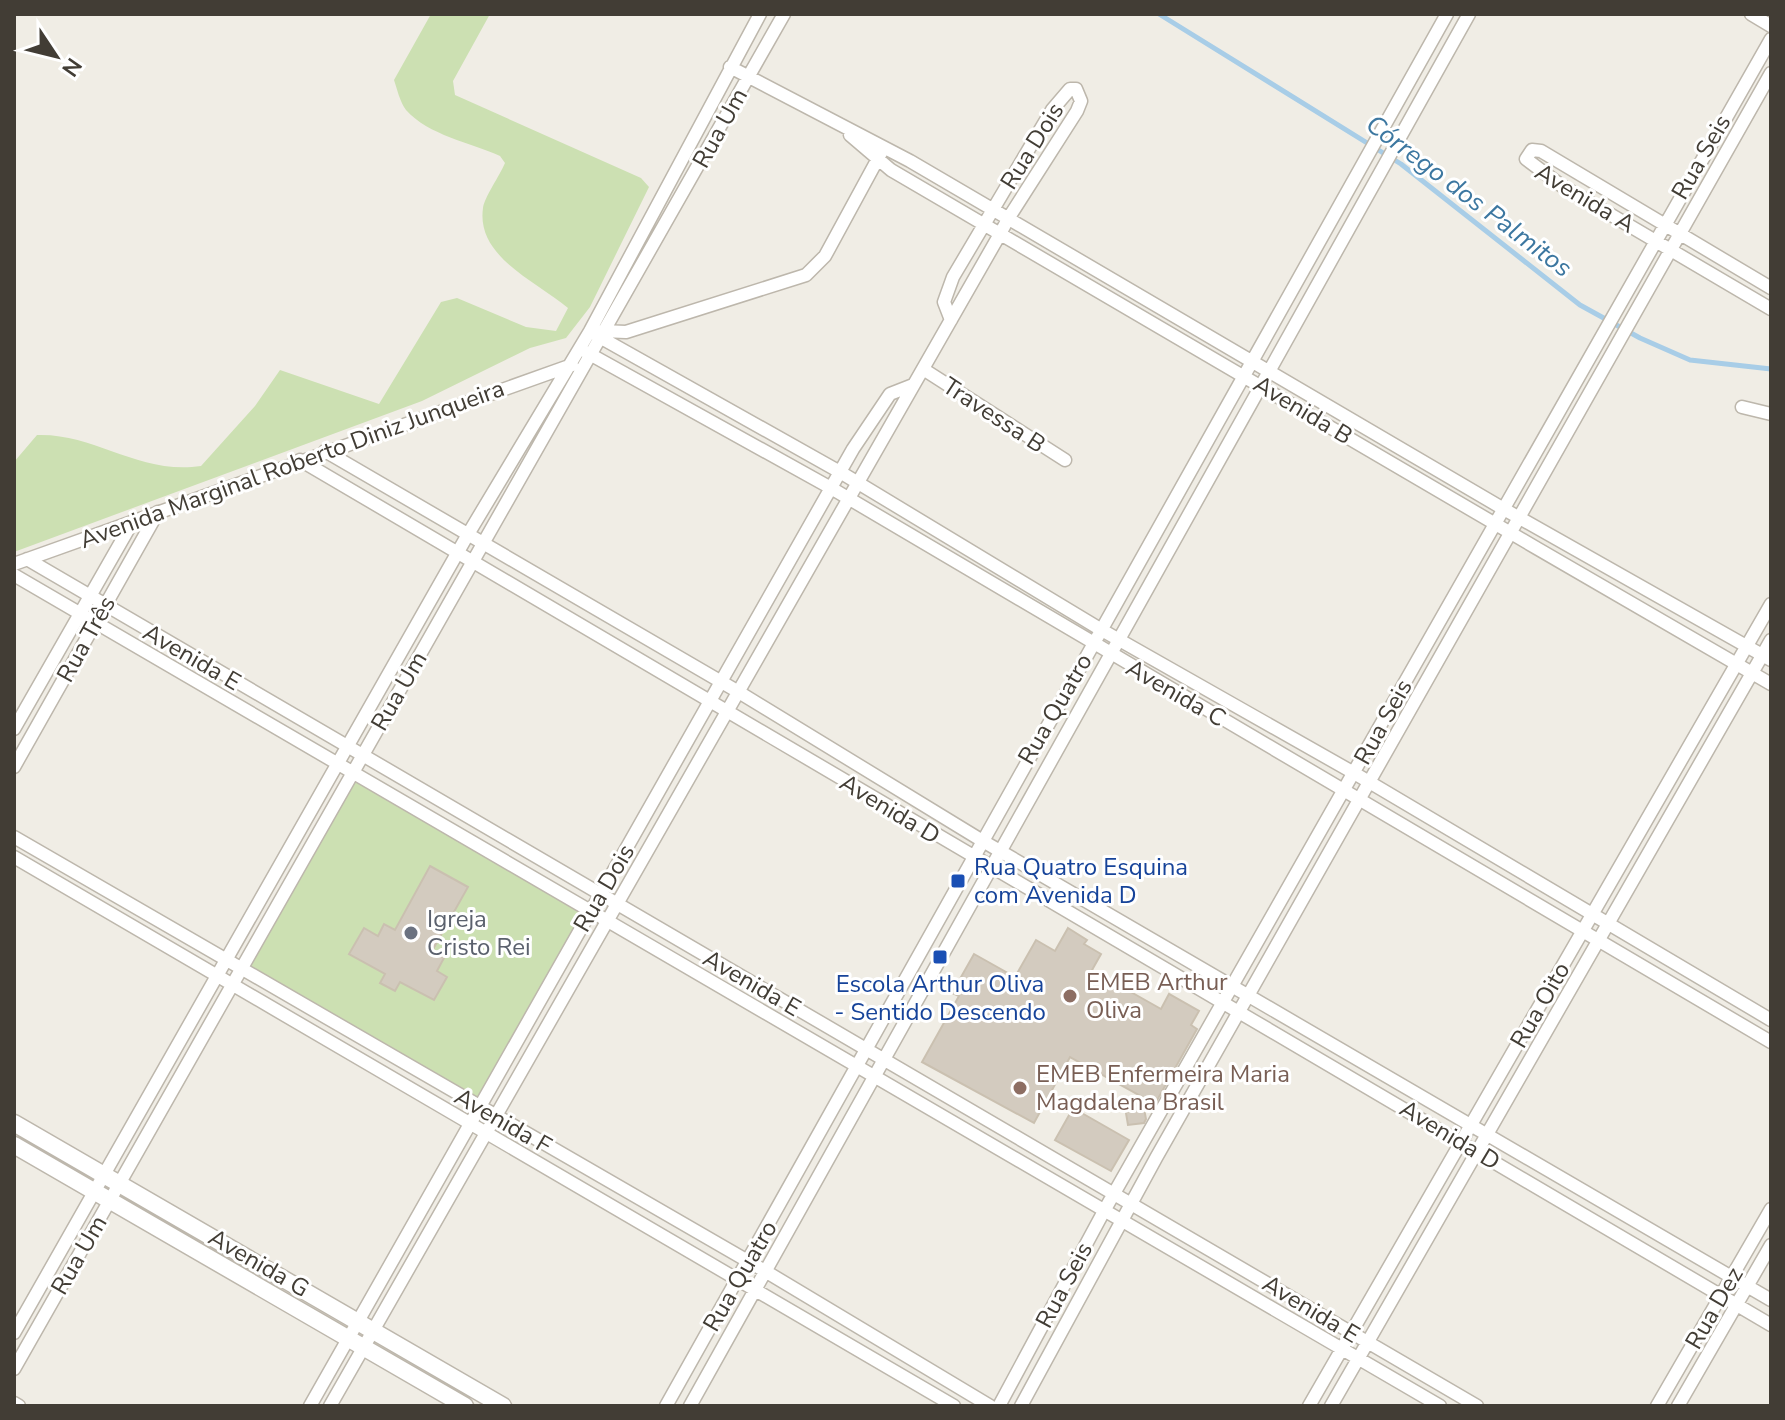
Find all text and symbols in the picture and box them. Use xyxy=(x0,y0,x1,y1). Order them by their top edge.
north arrow xyxy=(16,16,96,96)
text: N xyxy=(55,52,89,82)
street label: Rua Um xyxy=(685,82,755,174)
street label: Rua Dois xyxy=(993,97,1071,195)
water label: Córrego dos Palmitos xyxy=(1359,107,1579,285)
street label: Rua Seis xyxy=(1664,109,1738,205)
street label: Avenida A xyxy=(1529,156,1641,241)
street label: Avenida B xyxy=(1248,368,1358,452)
street label: Travessa B xyxy=(936,370,1052,460)
street label: Avenida Marginal Roberto Diniz Junqueira xyxy=(75,372,509,556)
street label: Rua Três xyxy=(49,590,123,688)
street label: Avenida E xyxy=(137,616,247,698)
street label: Rua Um xyxy=(364,646,434,736)
street label: Rua Quatro xyxy=(1010,648,1100,770)
street label: Avenida C xyxy=(1120,652,1232,734)
street label: Rua Seis xyxy=(1346,674,1420,770)
street label: Avenida D xyxy=(834,767,946,851)
street label: Rua Dois xyxy=(566,838,642,938)
place label: Rua Quatro Esquina com Avenida D xyxy=(974,851,1188,911)
marker: Rua Quatro Esquina com Avenida D xyxy=(949,872,967,890)
place label: Igreja Cristo Rei xyxy=(427,903,531,963)
marker: Igreja Cristo Rei xyxy=(402,924,420,942)
street label: Avenida E xyxy=(697,942,807,1024)
marker: Escola Arthur Oliva - Sentido Descendo xyxy=(931,948,949,966)
street label: Rua Oito xyxy=(1503,956,1577,1054)
place label: EMEB Arthur Oliva xyxy=(1086,966,1228,1026)
place label: Escola Arthur Oliva - Sentido Descendo xyxy=(834,968,1046,1028)
marker: EMEB Arthur Oliva xyxy=(1061,987,1079,1005)
place label: EMEB Enfermeira Maria Magdalena Brasil xyxy=(1036,1058,1290,1118)
marker: EMEB Enfermeira Maria Magdalena Brasil xyxy=(1011,1079,1029,1097)
street label: Avenida F xyxy=(449,1080,557,1162)
street label: Avenida D xyxy=(1394,1093,1506,1177)
street label: Rua Um xyxy=(44,1210,114,1300)
street label: Rua Quatro xyxy=(695,1215,785,1337)
street label: Avenida G xyxy=(203,1221,315,1305)
street label: Rua Seis xyxy=(1028,1236,1100,1334)
street label: Rua Dez xyxy=(1678,1261,1750,1355)
street label: Avenida E xyxy=(1257,1268,1365,1350)

